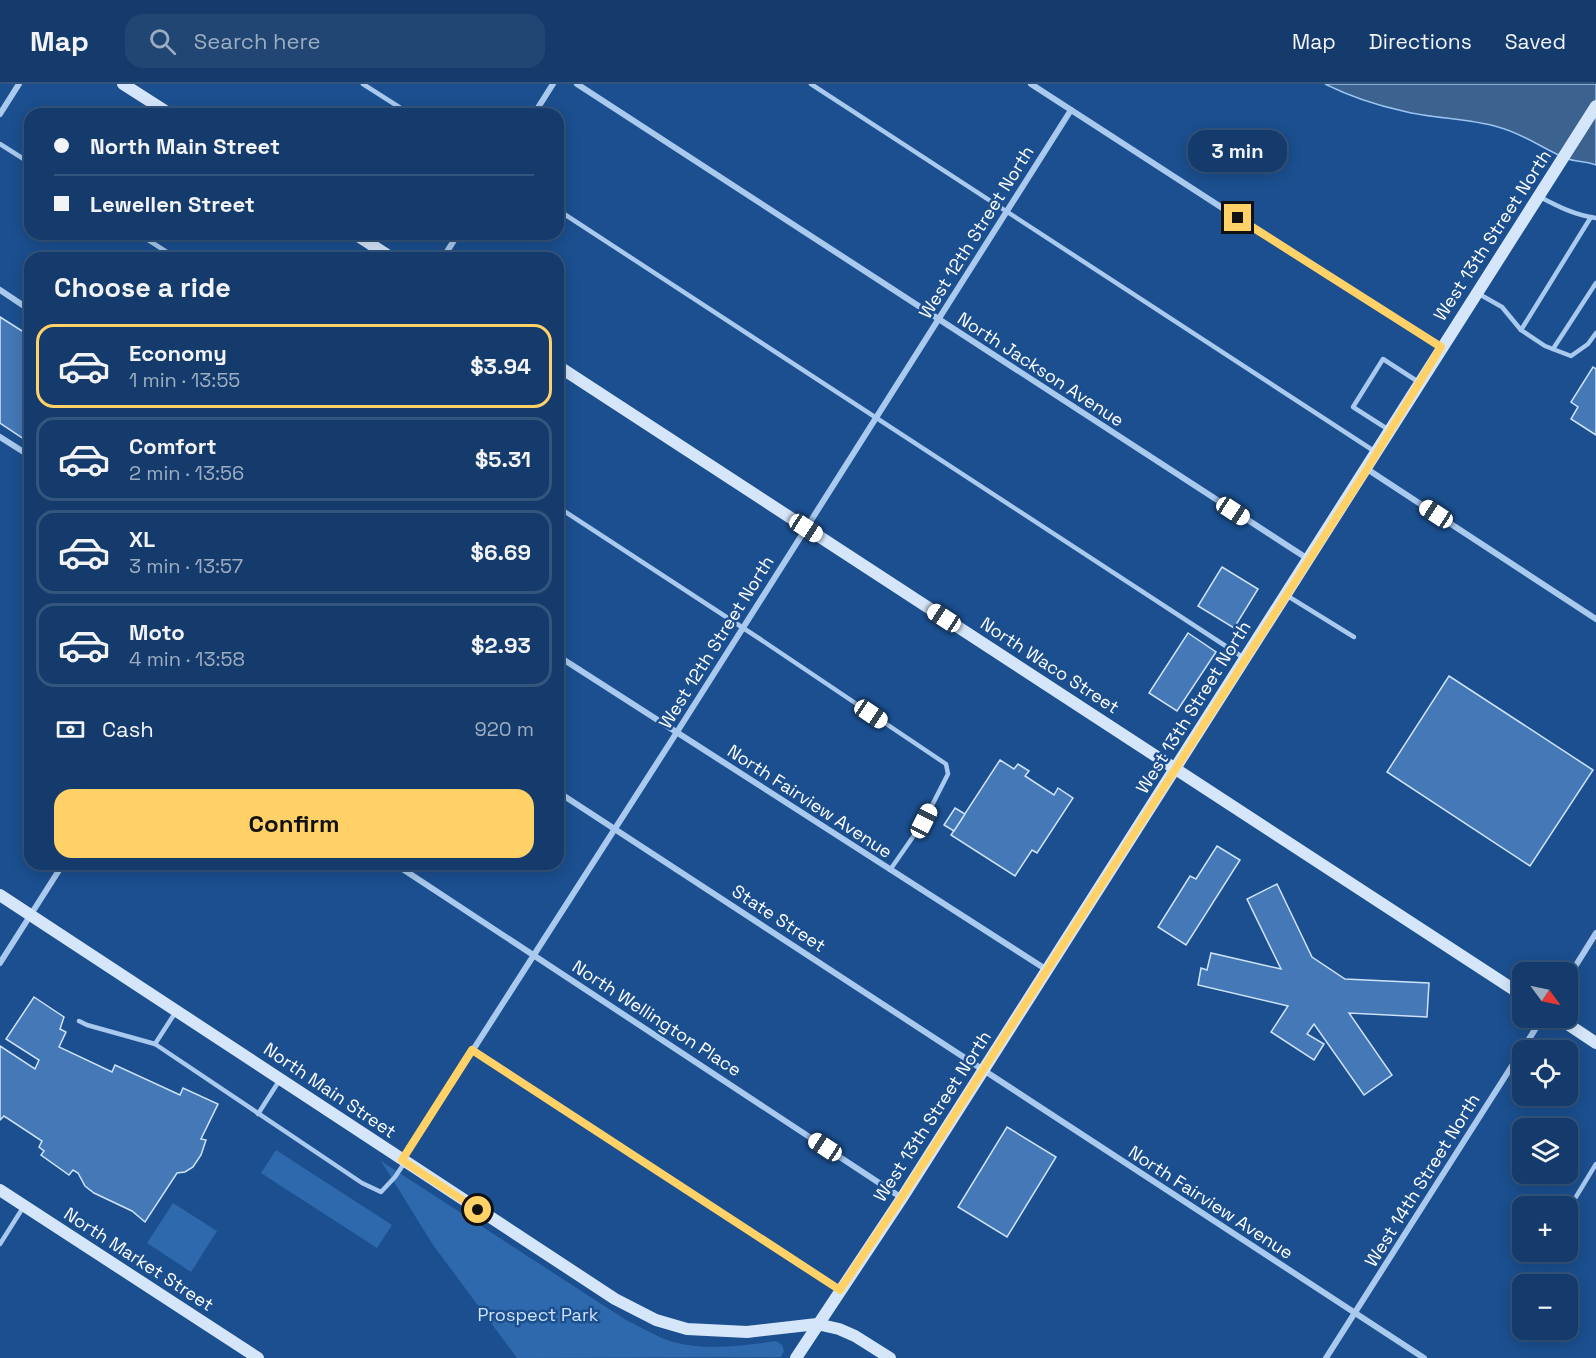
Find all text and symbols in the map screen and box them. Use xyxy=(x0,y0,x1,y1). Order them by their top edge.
search box xyxy=(125,14,545,68)
text: Map xyxy=(30,23,89,59)
icon: search xyxy=(146,25,179,58)
text: Search here xyxy=(194,27,321,55)
text: Map xyxy=(1292,28,1336,55)
text: Directions xyxy=(1369,28,1472,55)
text: Saved xyxy=(1505,28,1566,55)
callout: 3 min xyxy=(1188,131,1288,173)
text: North Main Street xyxy=(90,132,280,160)
text: 3 min xyxy=(1212,138,1263,164)
street label: West 12th Street North xyxy=(913,141,1039,323)
street label: West 13th Street North xyxy=(1428,145,1556,325)
text: Lewellen Street xyxy=(90,190,255,218)
route end xyxy=(1224,204,1251,231)
text: Choose a ride xyxy=(54,270,231,305)
street label: North Jackson Avenue xyxy=(953,307,1129,431)
icon: car xyxy=(57,339,111,393)
text: Economy xyxy=(129,339,227,367)
text: $3.94 xyxy=(470,352,531,380)
text: 1 min · 13:55 xyxy=(129,367,240,393)
icon: car xyxy=(57,432,111,486)
text: Comfort xyxy=(129,432,217,460)
text: $5.31 xyxy=(475,445,531,473)
text: 2 min · 13:56 xyxy=(129,460,244,486)
car xyxy=(1213,494,1253,528)
car xyxy=(1416,497,1456,531)
car xyxy=(786,511,826,545)
icon: car xyxy=(57,525,111,579)
text: XL xyxy=(129,525,155,553)
text: $6.69 xyxy=(471,538,531,566)
street label: West 12th Street North xyxy=(653,551,779,733)
text: 3 min · 13:57 xyxy=(129,553,243,579)
car xyxy=(924,601,964,635)
street label: North Waco Street xyxy=(976,612,1124,718)
street label: West 13th Street North xyxy=(1130,616,1256,798)
icon: car xyxy=(57,618,111,672)
text: Moto xyxy=(129,618,185,646)
text: $2.93 xyxy=(471,631,531,659)
text: 4 min · 13:58 xyxy=(129,646,245,672)
car xyxy=(851,696,891,732)
icon: cash xyxy=(54,713,87,746)
text: Cash xyxy=(102,715,154,743)
text: 920 m xyxy=(475,716,534,742)
street label: North Fairview Avenue xyxy=(723,739,897,863)
button: Confirm xyxy=(54,789,534,858)
car xyxy=(908,801,940,841)
street label: State Street xyxy=(728,879,830,957)
street label: North Wellington Place xyxy=(568,955,746,1081)
north arrow xyxy=(1512,962,1578,1028)
map controls xyxy=(1512,962,1578,1340)
street label: West 13th Street North xyxy=(868,1026,996,1206)
street label: North Main Street xyxy=(259,1037,401,1143)
button: locate xyxy=(1512,1040,1578,1106)
street label: West 14th Street North xyxy=(1359,1089,1485,1271)
button: layers xyxy=(1512,1118,1578,1184)
car xyxy=(805,1130,845,1164)
street label: North Fairview Avenue xyxy=(1124,1140,1298,1264)
route start xyxy=(464,1196,491,1223)
button: + xyxy=(1512,1196,1578,1262)
street label: North Market Street xyxy=(60,1202,218,1316)
button: − xyxy=(1512,1274,1578,1340)
park label: Prospect Park xyxy=(478,1303,599,1326)

